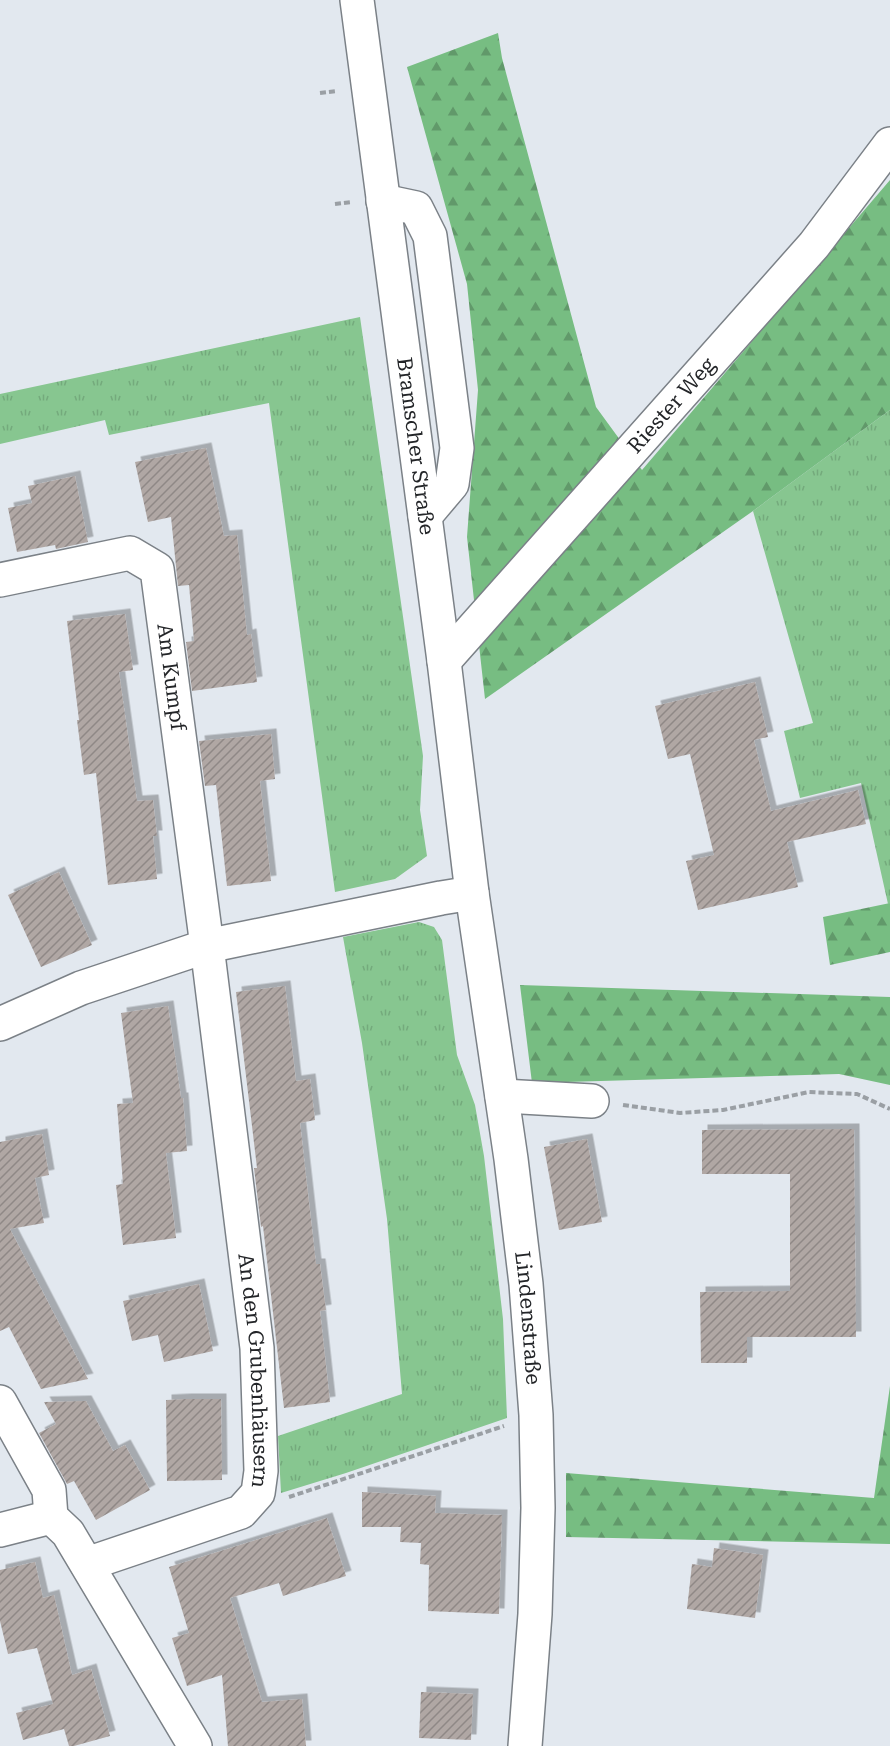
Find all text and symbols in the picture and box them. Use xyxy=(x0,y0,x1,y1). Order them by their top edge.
street label: Riester Weg xyxy=(623,353,720,458)
street label: Bramscher Straße xyxy=(392,356,439,536)
street label: Am Kumpf xyxy=(152,622,190,733)
street label: Lindenstraße xyxy=(510,1250,546,1386)
street label: An den Grubenhäusern xyxy=(233,1252,273,1490)

